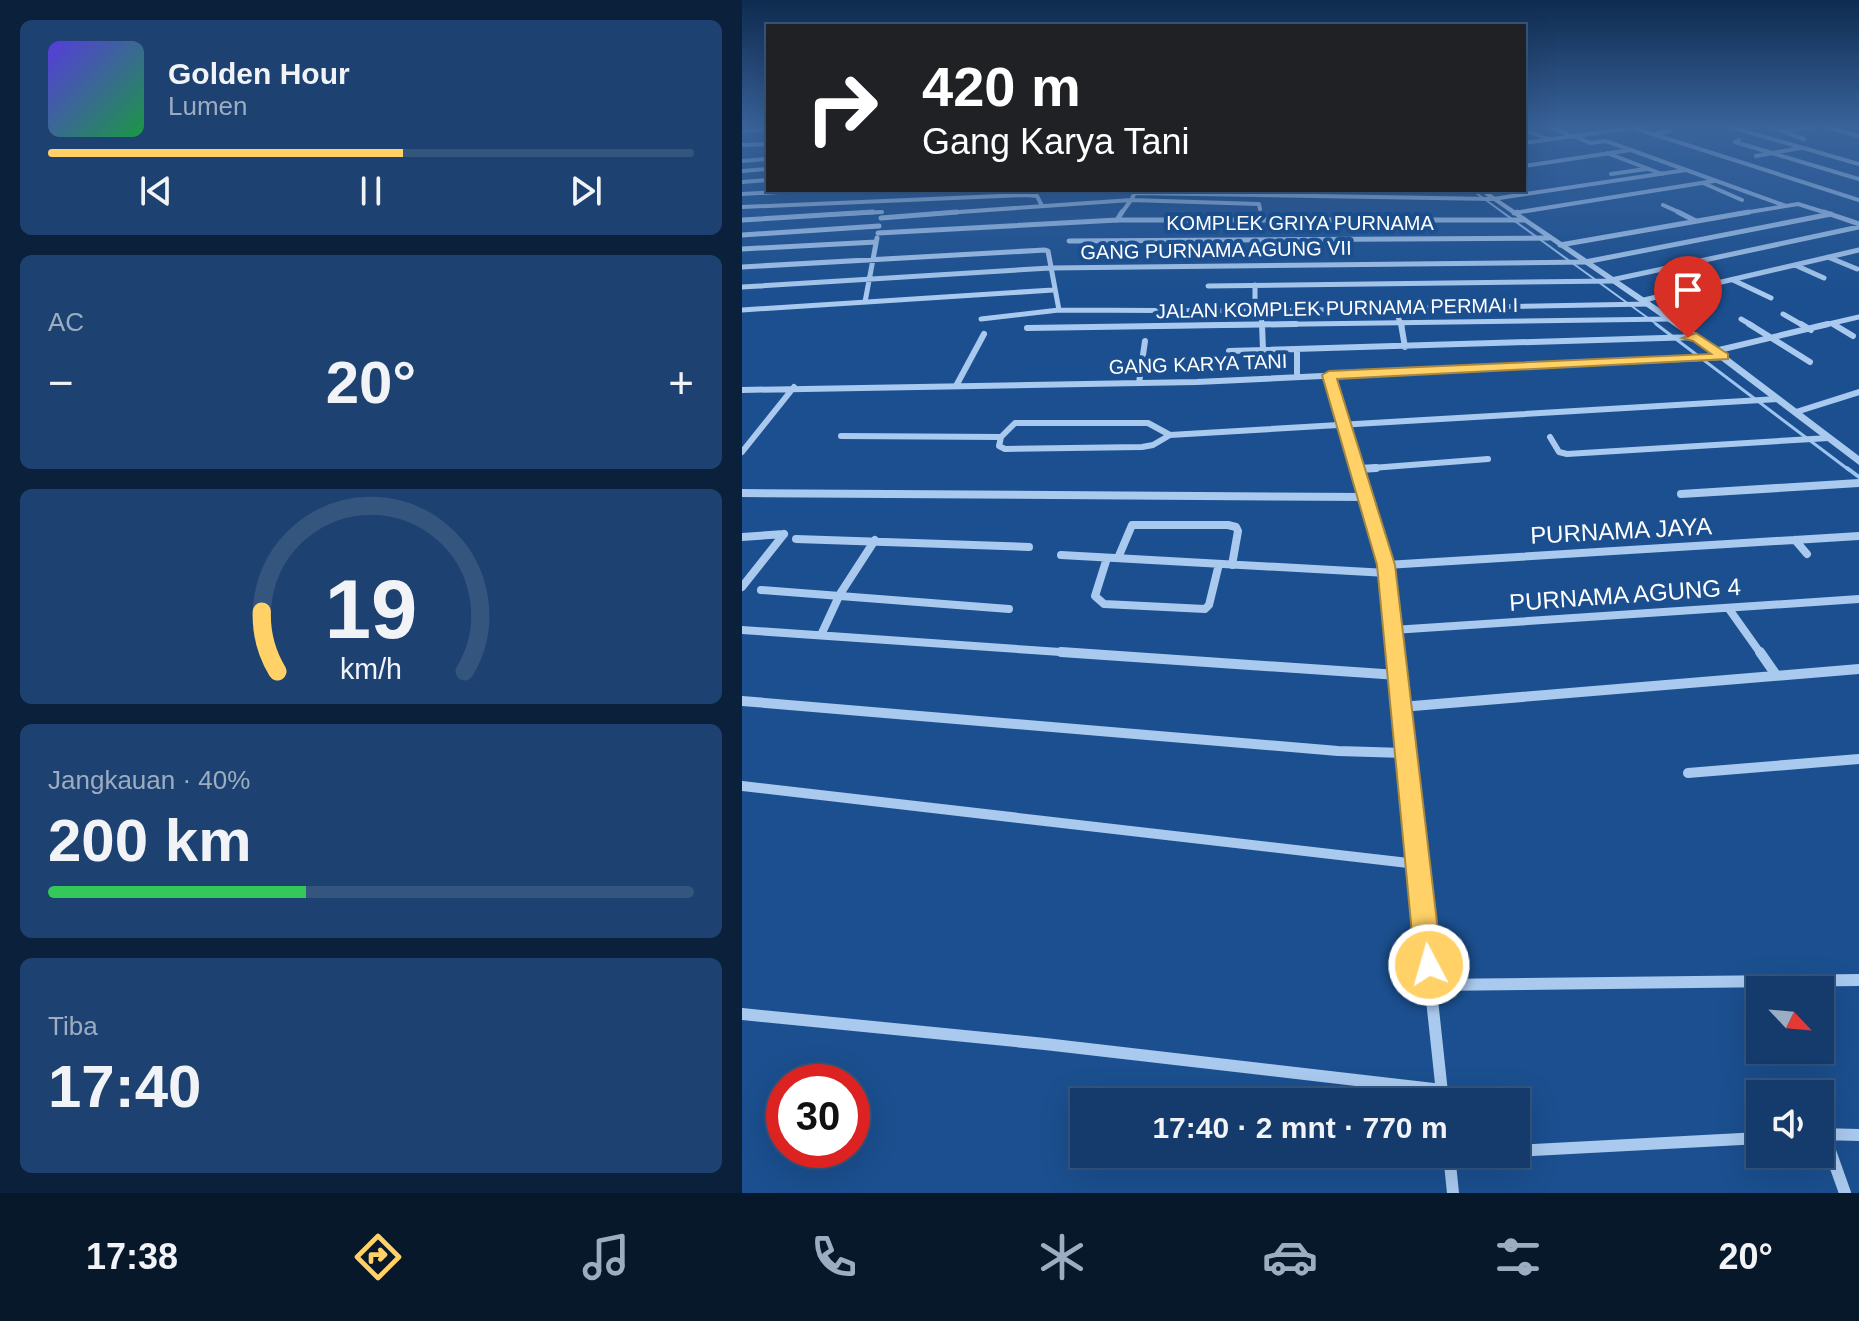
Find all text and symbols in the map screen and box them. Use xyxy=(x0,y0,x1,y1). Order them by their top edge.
text: 420 m xyxy=(922,55,1081,118)
icon: right xyxy=(790,56,894,160)
text: Golden Hour xyxy=(168,57,350,90)
text: Lumen xyxy=(168,91,248,121)
text: Gang Karya Tani xyxy=(922,121,1190,162)
icon: previous xyxy=(134,169,178,213)
icon: pause xyxy=(349,169,393,213)
icon: next xyxy=(564,169,608,213)
street label: KOMPLEK GRIYA PURNAMA xyxy=(1166,212,1434,234)
street label: GANG PURNAMA AGUNG VII xyxy=(1080,237,1352,263)
pin xyxy=(1654,256,1722,338)
icon: arrive xyxy=(1666,268,1710,312)
street label: JALAN KOMPLEK PURNAMA PERMAI I xyxy=(1156,294,1518,322)
text: AC xyxy=(48,307,84,337)
text: 20° xyxy=(326,349,416,416)
street label: GANG KARYA TANI xyxy=(1108,350,1288,378)
text: − xyxy=(48,358,74,407)
text: + xyxy=(668,358,694,407)
street label: PURNAMA JAYA xyxy=(1529,512,1712,549)
text: 19 xyxy=(325,563,417,656)
street label: PURNAMA AGUNG 4 xyxy=(1508,573,1742,616)
text: km/h xyxy=(340,654,402,686)
text: Jangkauan · 40% xyxy=(48,765,250,795)
text: 200 km xyxy=(48,807,252,874)
position arrow xyxy=(1387,923,1471,1007)
north arrow xyxy=(1746,976,1834,1064)
map controls xyxy=(1746,976,1834,1168)
text: Tiba xyxy=(48,1011,98,1041)
text: 17:40 xyxy=(48,1053,201,1120)
speed limit sign: 30 xyxy=(766,1064,870,1168)
button: sound xyxy=(1746,1080,1834,1168)
text: 17:40 · 2 mnt · 770 m xyxy=(1152,1111,1448,1144)
icon: directions xyxy=(350,1229,406,1285)
icon: music xyxy=(578,1229,634,1285)
icon: phone xyxy=(806,1229,862,1285)
icon: climate xyxy=(1034,1229,1090,1285)
icon: car xyxy=(1262,1229,1318,1285)
icon: filters xyxy=(1490,1229,1546,1285)
text: 17:38 xyxy=(86,1236,178,1277)
text: 20° xyxy=(1718,1236,1773,1277)

